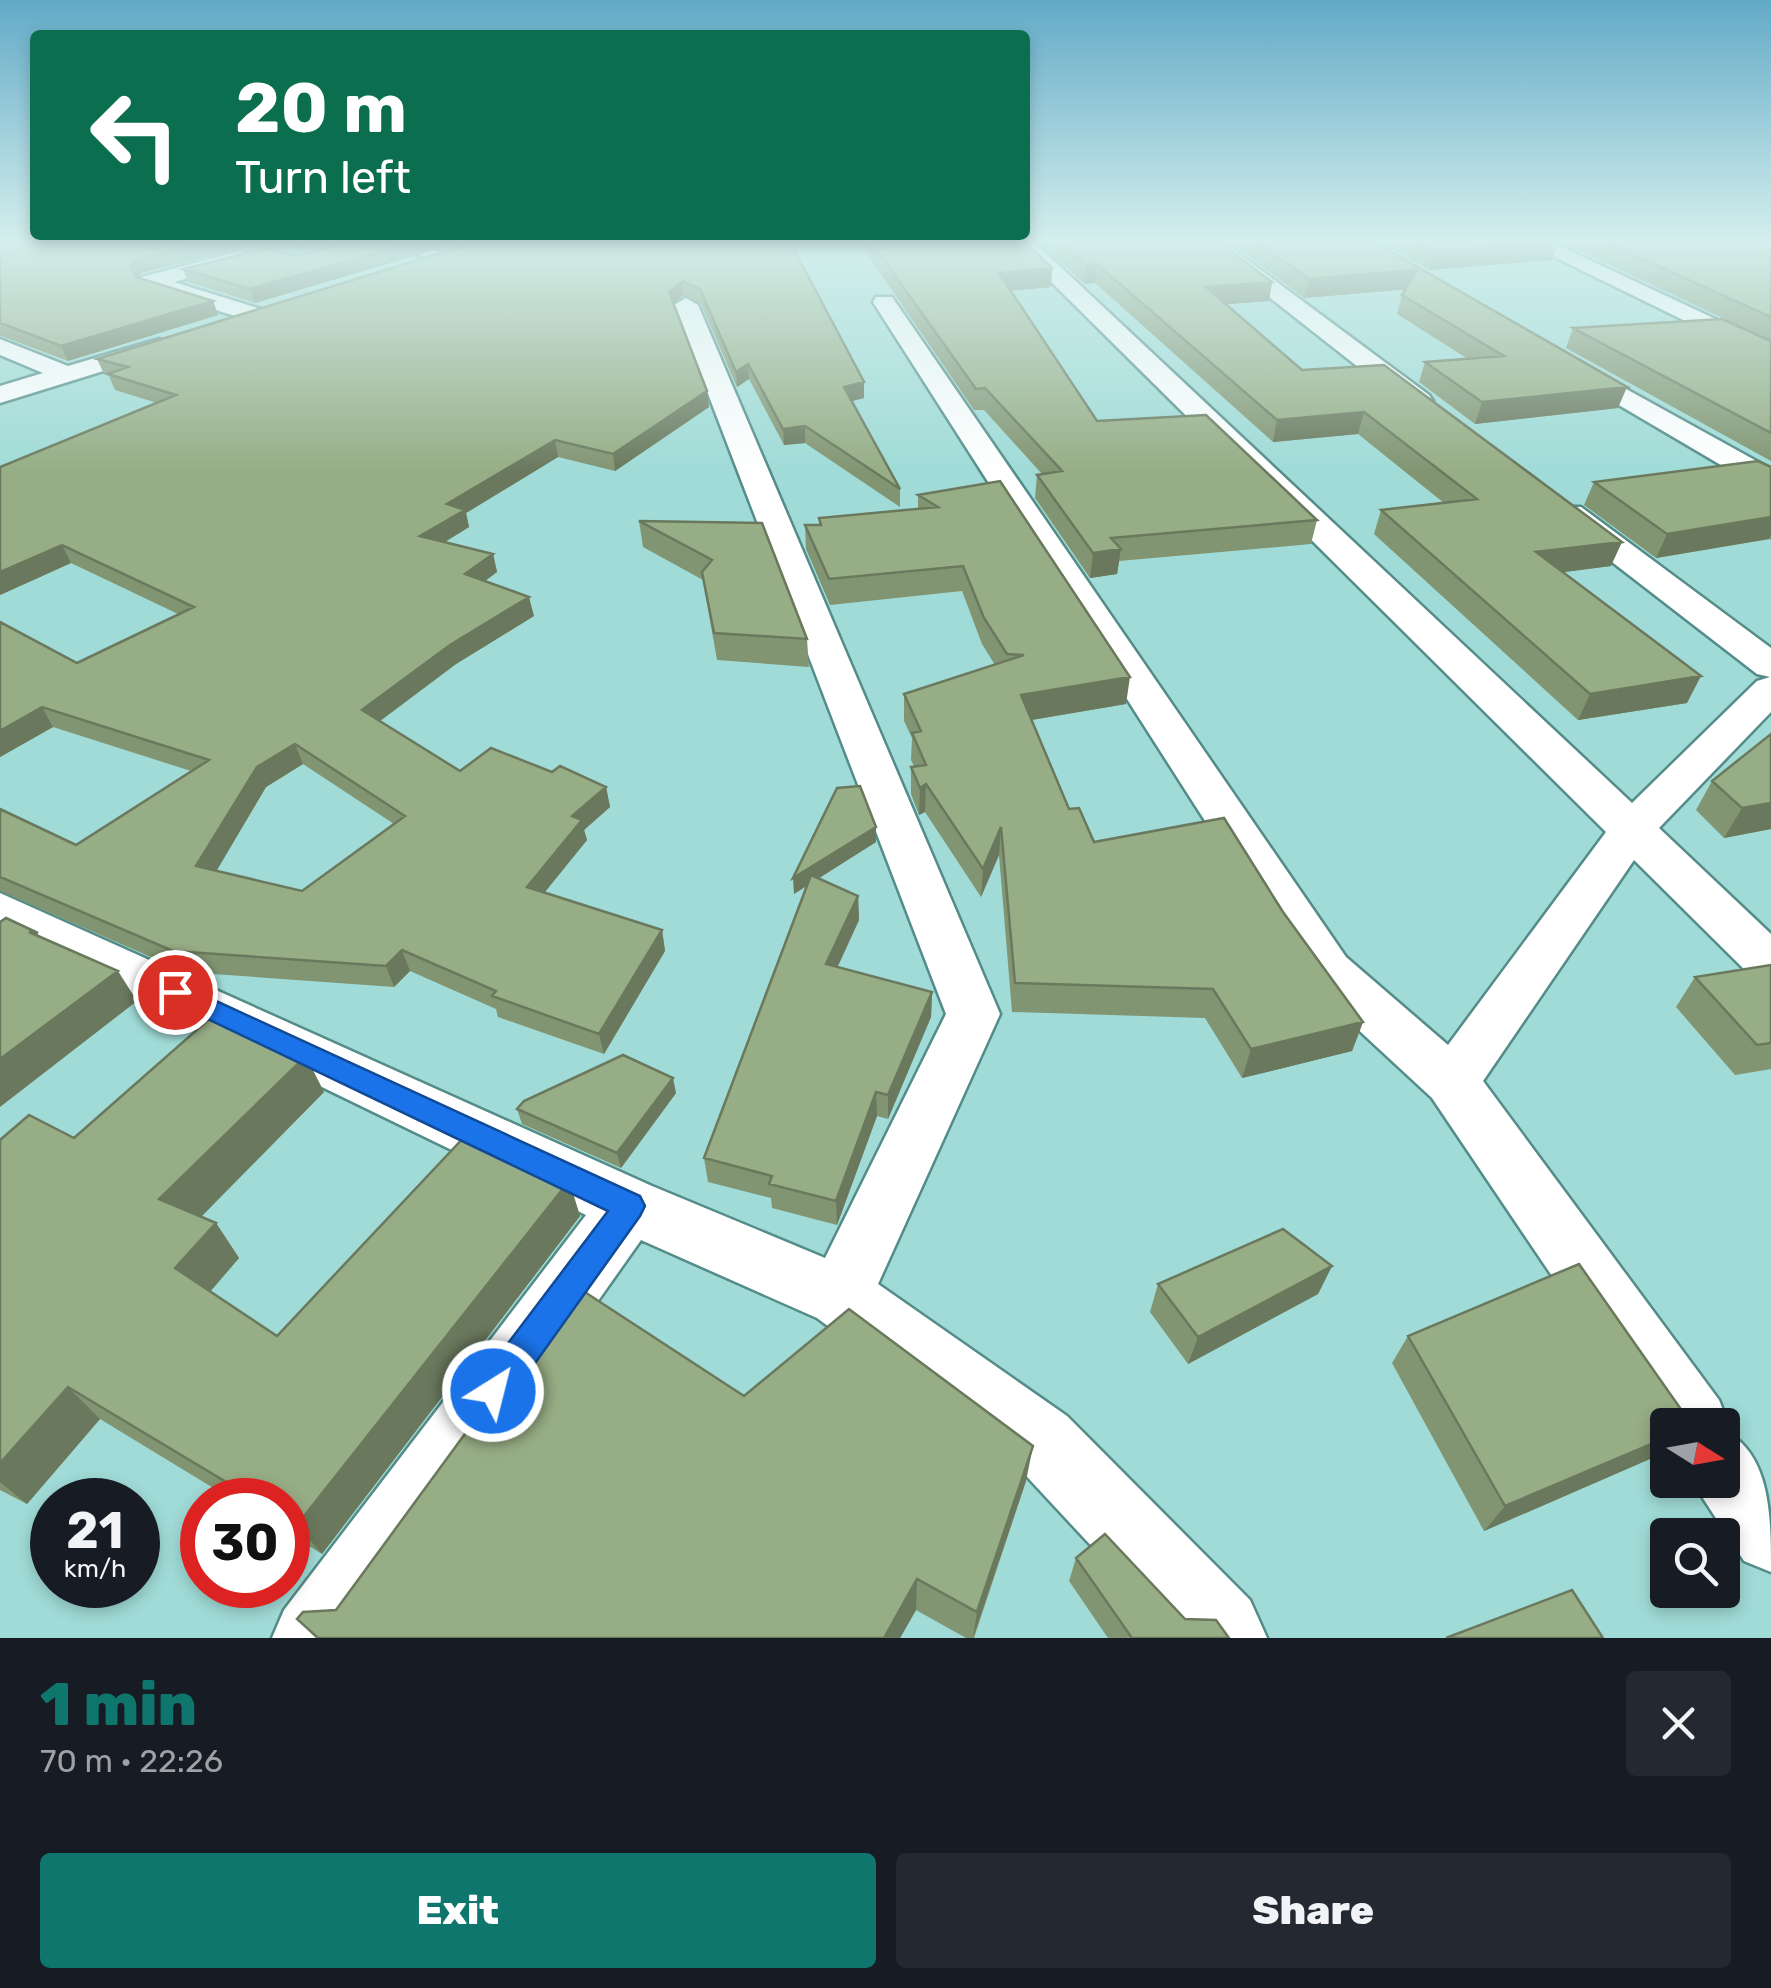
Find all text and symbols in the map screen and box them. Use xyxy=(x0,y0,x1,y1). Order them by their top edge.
text: 20 m xyxy=(235,67,407,150)
icon: left xyxy=(70,70,200,200)
text: Turn left xyxy=(235,151,411,204)
pin xyxy=(133,950,218,1035)
icon: arrive xyxy=(148,965,203,1020)
position arrow xyxy=(441,1339,545,1443)
north arrow xyxy=(1650,1408,1740,1498)
map controls xyxy=(1650,1408,1740,1608)
speed limit sign: 30 xyxy=(180,1478,310,1608)
text: 21 xyxy=(66,1501,124,1561)
button: search xyxy=(1650,1518,1740,1608)
text: km/h xyxy=(64,1554,126,1583)
text: 1 min xyxy=(40,1669,197,1740)
button: close xyxy=(1626,1671,1731,1776)
text: 70 m · 22:26 xyxy=(40,1742,223,1780)
button: Exit xyxy=(40,1853,876,1968)
button: Share xyxy=(896,1853,1731,1968)

